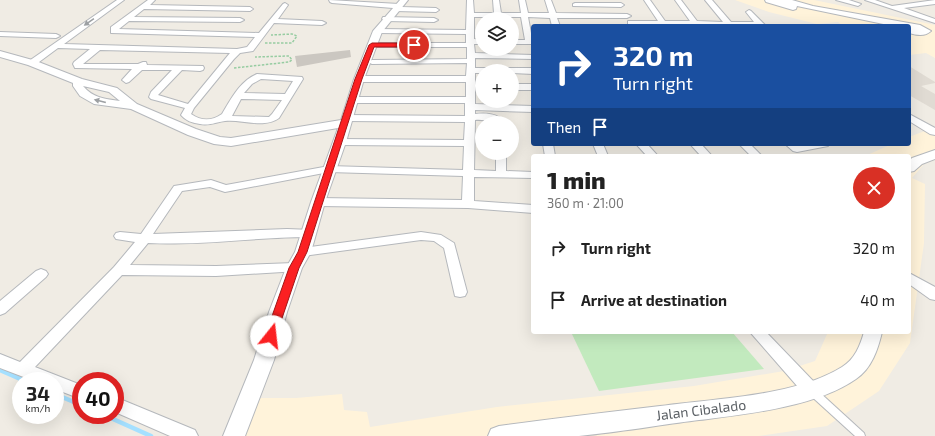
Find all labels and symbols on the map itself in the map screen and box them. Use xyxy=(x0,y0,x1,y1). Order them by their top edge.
one-way arrow xyxy=(83,18,94,26)
pin xyxy=(397,28,431,62)
one-way arrow xyxy=(94,98,107,104)
position arrow xyxy=(250,315,292,357)
speed limit sign: 40 xyxy=(72,372,124,424)
street label: Jalan Cibalado xyxy=(655,396,747,423)

